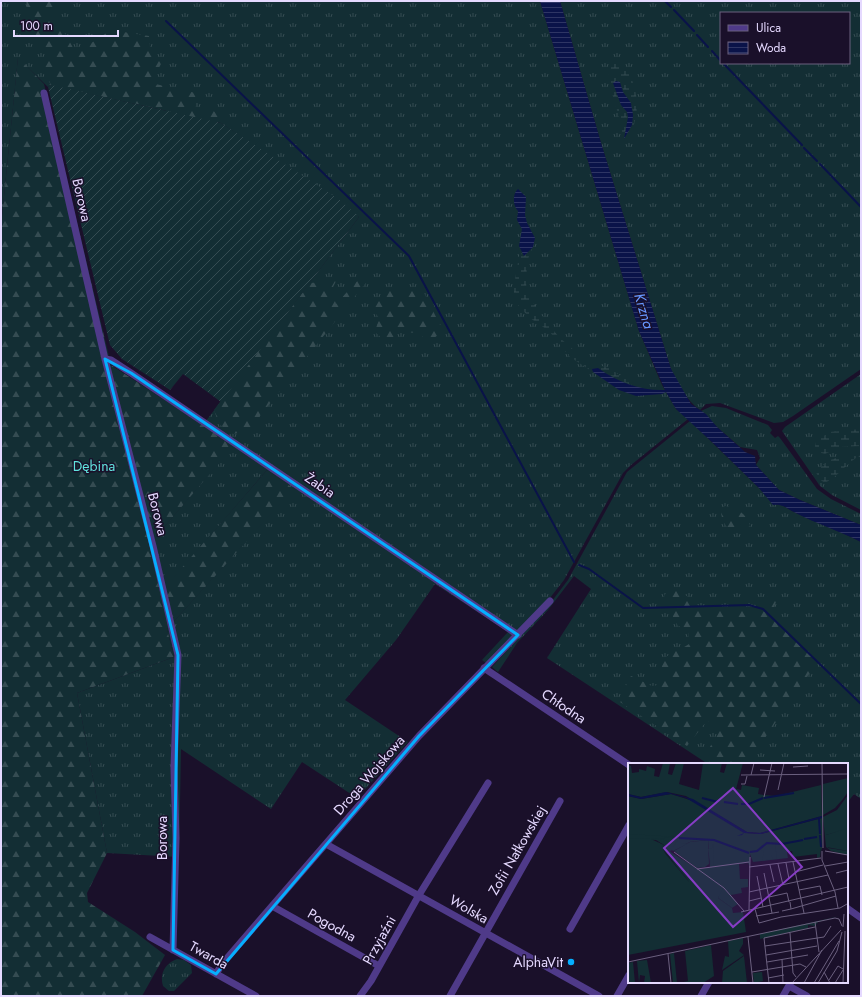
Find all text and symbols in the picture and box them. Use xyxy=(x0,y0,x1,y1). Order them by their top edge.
scale bar xyxy=(14,12,118,38)
legend xyxy=(720,12,850,64)
text: 100 m xyxy=(20,17,53,35)
text: Ulica xyxy=(756,19,781,37)
text: Woda xyxy=(756,39,786,57)
street label: Borowa xyxy=(67,176,97,224)
water label: Krzna xyxy=(628,290,660,332)
park label: Dębina xyxy=(73,456,115,476)
street label: Żabia xyxy=(301,468,339,502)
street label: Borowa xyxy=(143,490,173,538)
street label: Chłodna xyxy=(538,684,590,728)
street label: Droga Wojskowa xyxy=(329,731,409,819)
inset map xyxy=(628,763,848,983)
street label: Zofii Nałkowskiej xyxy=(483,802,551,898)
street label: Borowa xyxy=(152,816,172,860)
street label: Wolska xyxy=(446,890,492,928)
street label: Pogodna xyxy=(304,904,360,946)
street label: Przyjaźni xyxy=(357,912,401,968)
street label: Twarda xyxy=(186,936,232,974)
place label: AlphaVit xyxy=(513,952,564,972)
marker: AlphaVit xyxy=(566,957,576,967)

